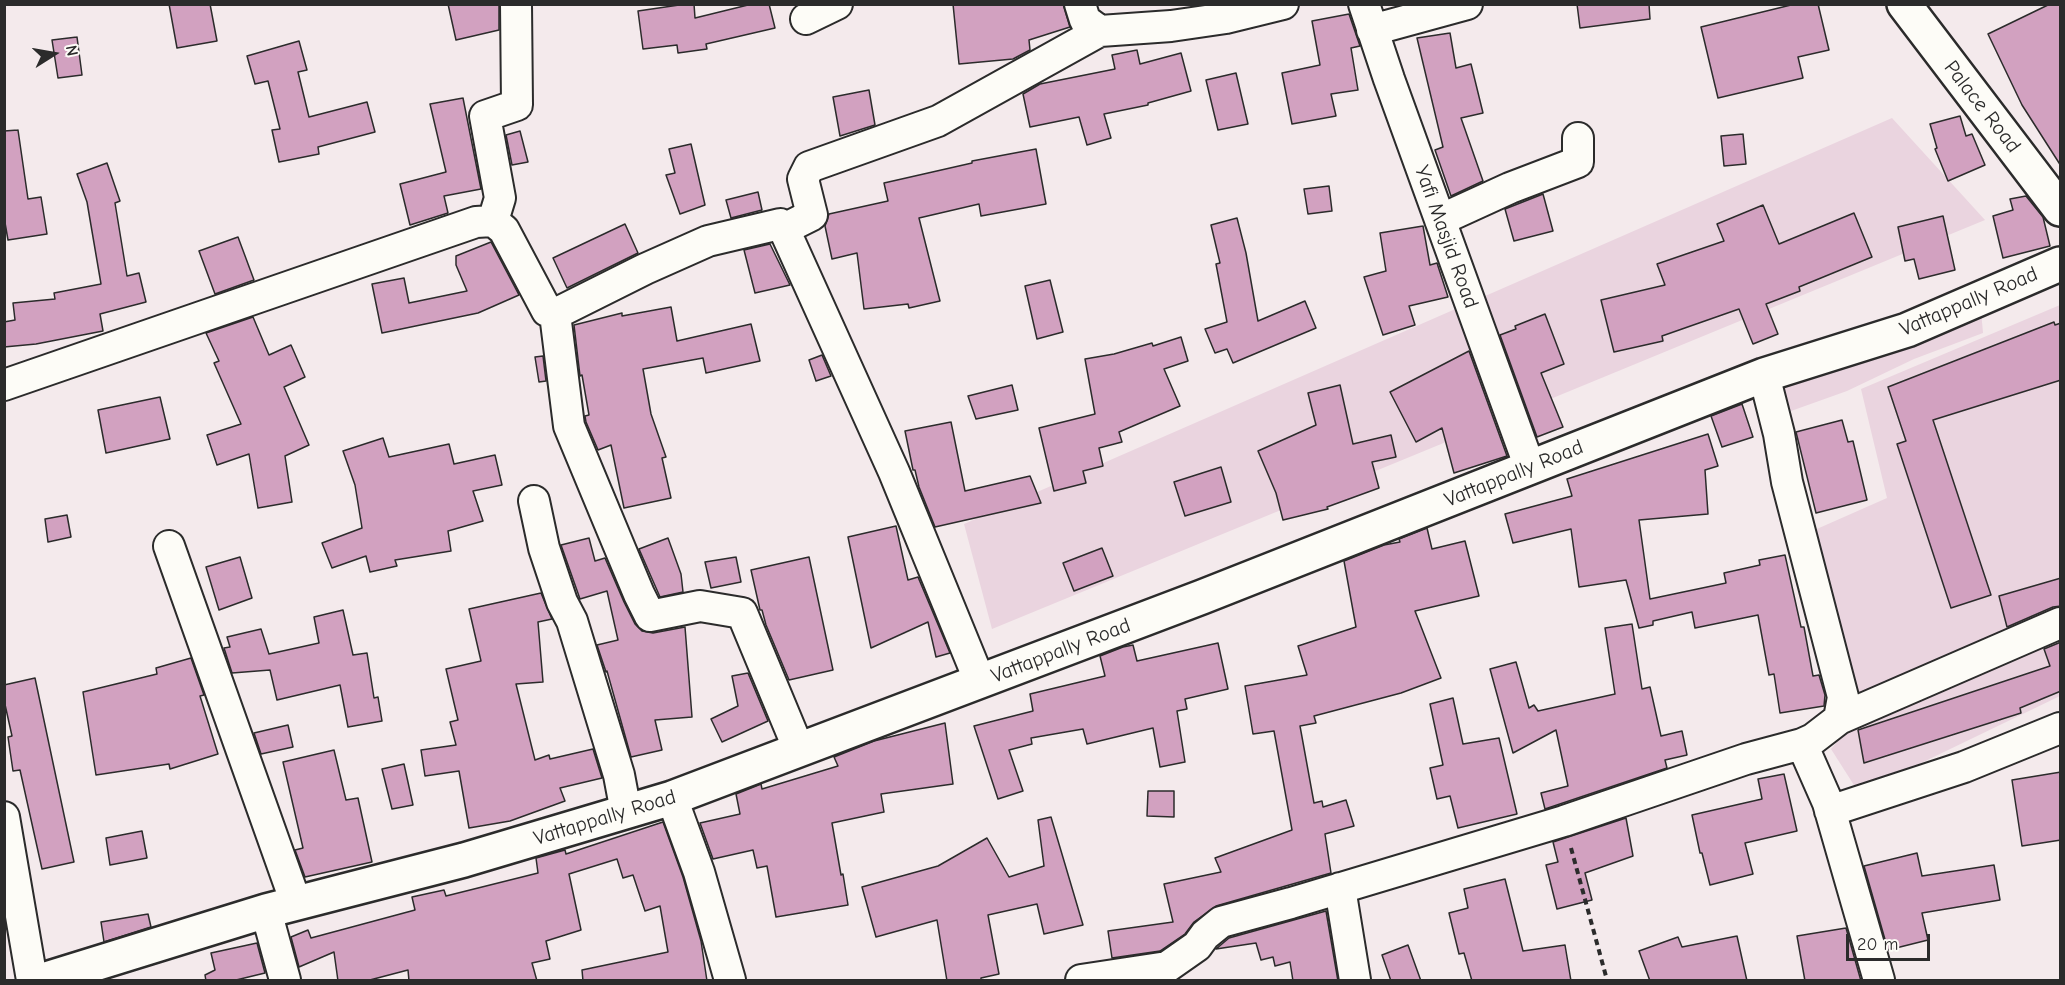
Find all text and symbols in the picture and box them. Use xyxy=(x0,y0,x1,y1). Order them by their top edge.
north arrow xyxy=(24,24,84,84)
text: N xyxy=(62,44,81,57)
street label: Palace Road xyxy=(1938,56,2026,158)
street label: Yafi Masjid Road xyxy=(1408,162,1484,312)
street label: Vattappally Road xyxy=(1896,262,2042,342)
street label: Vattappally Road xyxy=(1441,435,1587,513)
street label: Vattappally Road xyxy=(988,613,1134,689)
street label: Vattappally Road xyxy=(531,784,679,852)
scale bar xyxy=(1849,922,1933,960)
text: 20 m xyxy=(1857,934,1898,955)

